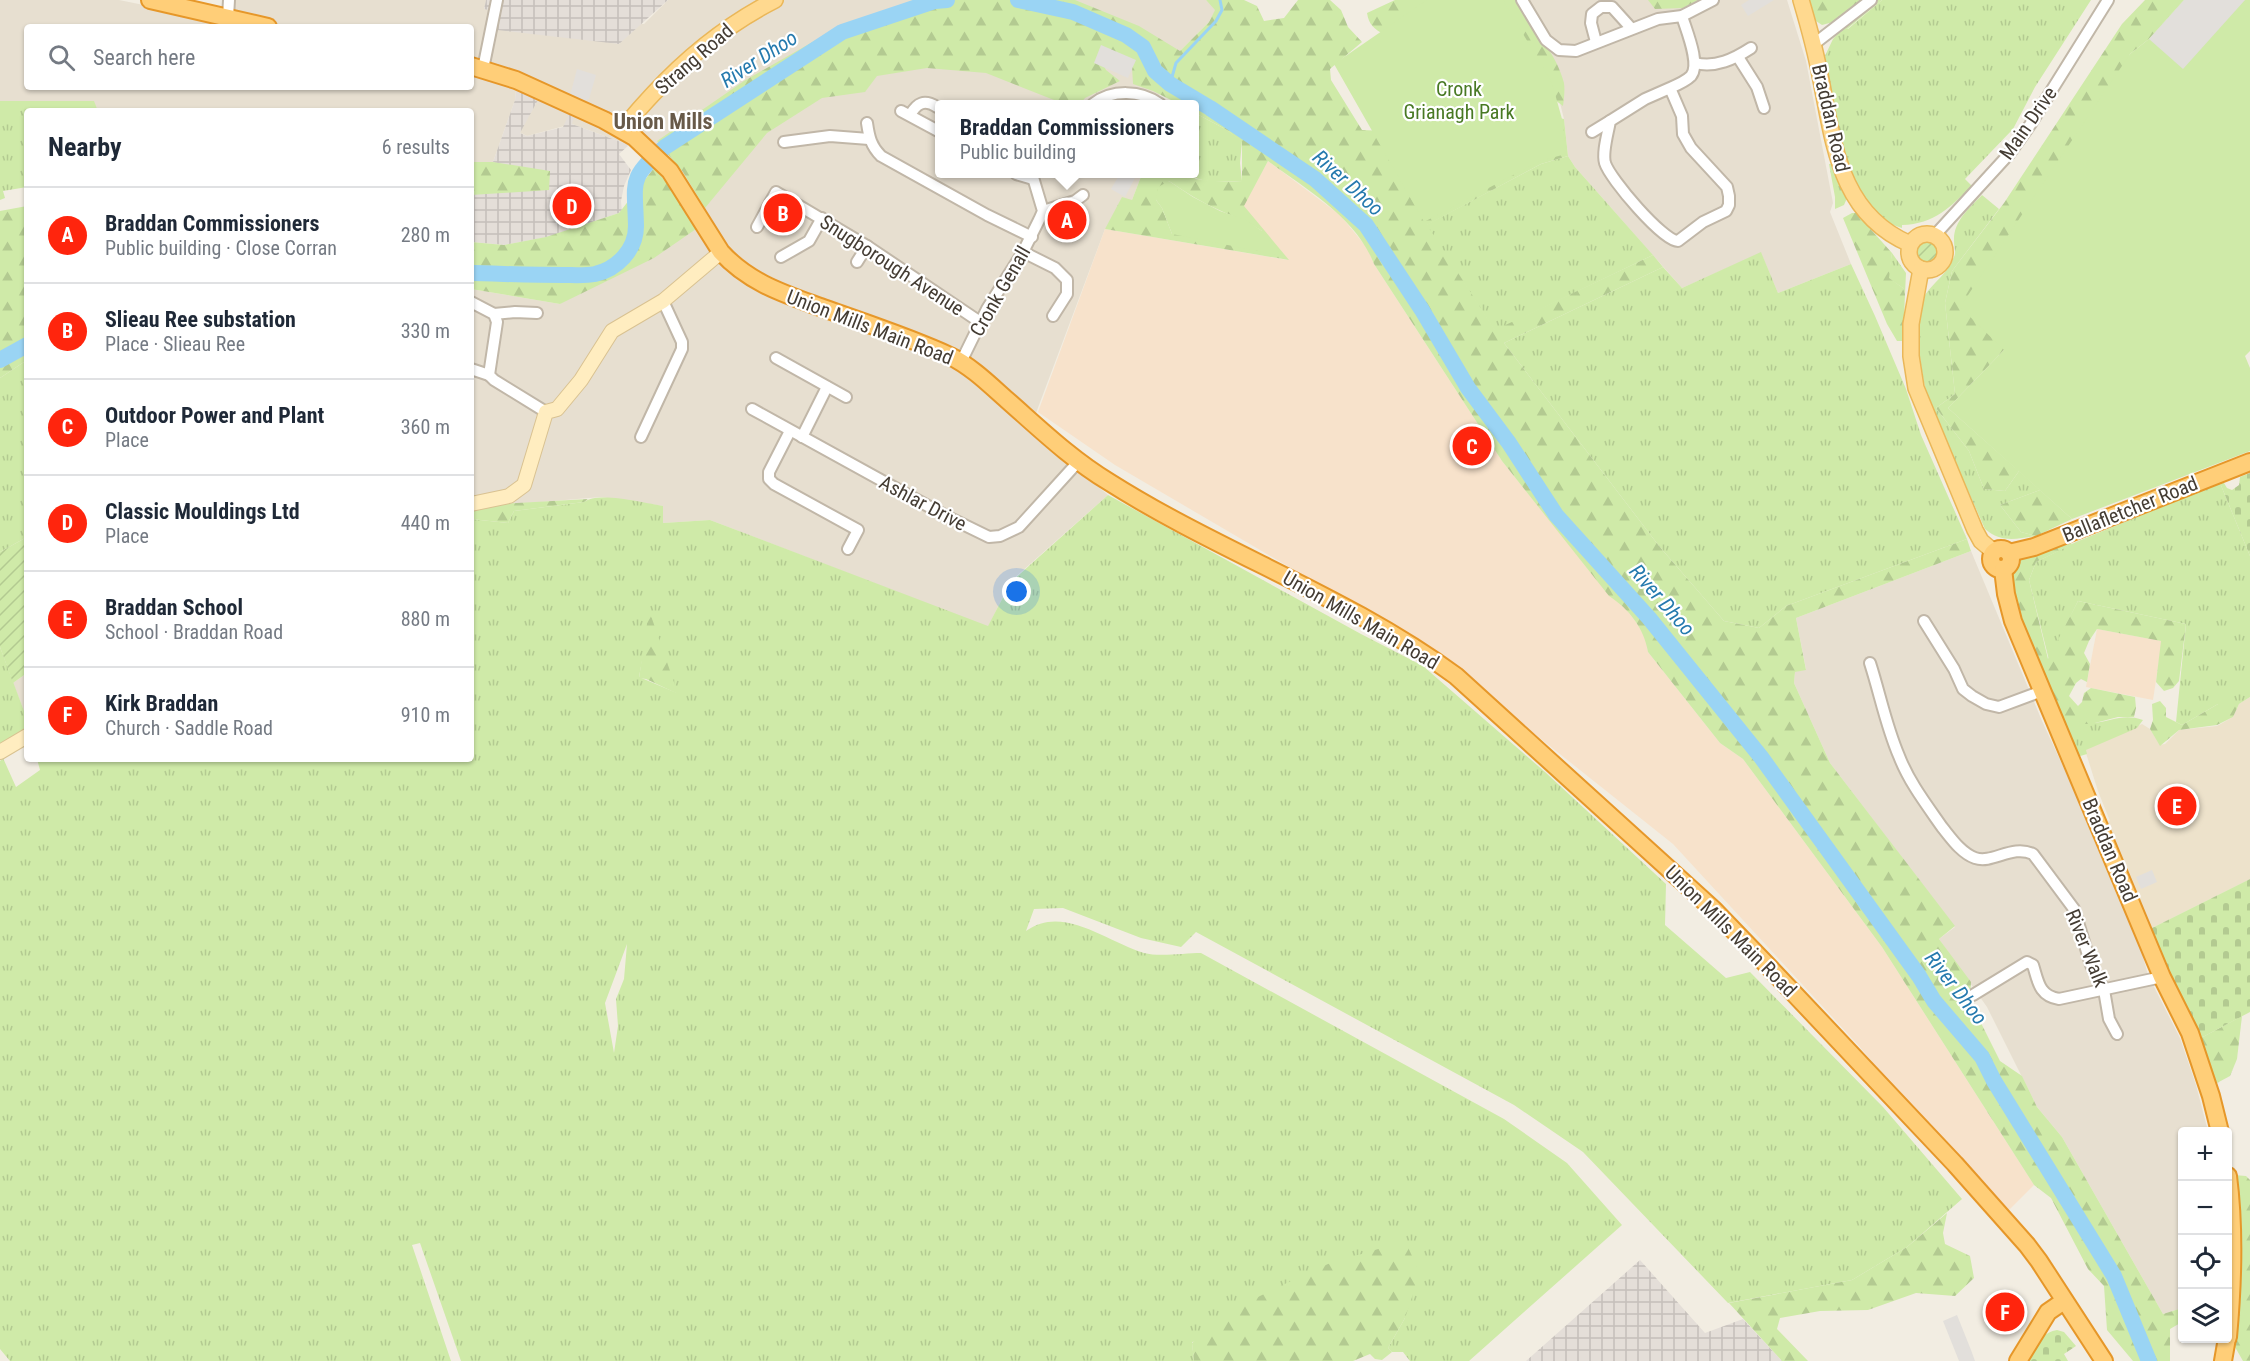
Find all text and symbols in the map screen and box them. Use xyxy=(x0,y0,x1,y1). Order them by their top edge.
street label: Strang Road xyxy=(650,18,738,100)
search box xyxy=(24,24,474,90)
water label: River Dhoo xyxy=(716,25,802,93)
icon: search xyxy=(45,41,78,74)
text: Search here xyxy=(93,45,195,70)
street label: Braddan Road xyxy=(1807,62,1855,174)
park label: Cronk Grianagh Park xyxy=(1403,77,1515,124)
street label: Main Drive xyxy=(1994,82,2062,164)
popup xyxy=(935,100,1199,178)
district label: Union Mills xyxy=(613,109,713,134)
text: Braddan Commissioners xyxy=(960,115,1174,140)
text: Nearby xyxy=(48,132,122,162)
text: 6 results xyxy=(382,135,450,159)
text: Public building xyxy=(960,140,1076,164)
water label: River Dhoo xyxy=(1308,145,1388,221)
pin: D xyxy=(552,184,592,228)
pin: B xyxy=(764,190,802,236)
pin: A xyxy=(1048,198,1086,242)
street label: Snugborough Avenue xyxy=(816,210,968,320)
text: Braddan Commissioners xyxy=(105,211,320,236)
text: A xyxy=(62,223,73,247)
text: 280 m xyxy=(401,223,450,247)
text: Public building · Close Corran xyxy=(105,236,337,260)
street label: Cronk Genall xyxy=(965,242,1035,340)
street label: Union Mills Main Road xyxy=(783,284,957,370)
text: Slieau Ree substation xyxy=(105,307,296,332)
text: B xyxy=(62,319,73,343)
text: 330 m xyxy=(401,319,450,343)
text: Place · Slieau Ree xyxy=(105,332,245,356)
text: Outdoor Power and Plant xyxy=(105,403,324,428)
text: C xyxy=(62,415,73,439)
text: 360 m xyxy=(401,415,450,439)
pin: C xyxy=(1452,424,1492,468)
text: Place xyxy=(105,428,149,452)
street label: Ashlar Drive xyxy=(875,470,971,536)
street label: Ballafletcher Road xyxy=(2059,471,2201,547)
text: Classic Mouldings Ltd xyxy=(105,499,300,524)
text: D xyxy=(62,511,73,535)
text: 440 m xyxy=(401,511,450,535)
text: Place xyxy=(105,524,149,548)
water label: River Dhoo xyxy=(1625,559,1699,641)
street label: Union Mills Main Road xyxy=(1279,566,1443,674)
your location xyxy=(1002,577,1031,606)
text: Braddan School xyxy=(105,595,243,620)
text: E xyxy=(63,607,72,631)
text: 880 m xyxy=(401,607,450,631)
text: School · Braddan Road xyxy=(105,620,283,644)
text: Kirk Braddan xyxy=(105,691,218,716)
text: F xyxy=(63,703,72,727)
text: 910 m xyxy=(401,703,450,727)
text: Church · Saddle Road xyxy=(105,716,273,740)
pin: E xyxy=(2158,784,2196,828)
street label: Braddan Road xyxy=(2077,795,2143,905)
street label: Union Mills Main Road xyxy=(1660,860,1802,1002)
street label: River Walk xyxy=(2061,906,2113,990)
water label: River Dhoo xyxy=(1920,947,1992,1029)
map controls xyxy=(2178,1127,2232,1343)
button: + xyxy=(2178,1127,2232,1181)
button: − xyxy=(2178,1181,2232,1235)
button: locate xyxy=(2178,1235,2232,1289)
button: layers xyxy=(2178,1289,2232,1343)
pin: F xyxy=(1986,1290,2024,1334)

